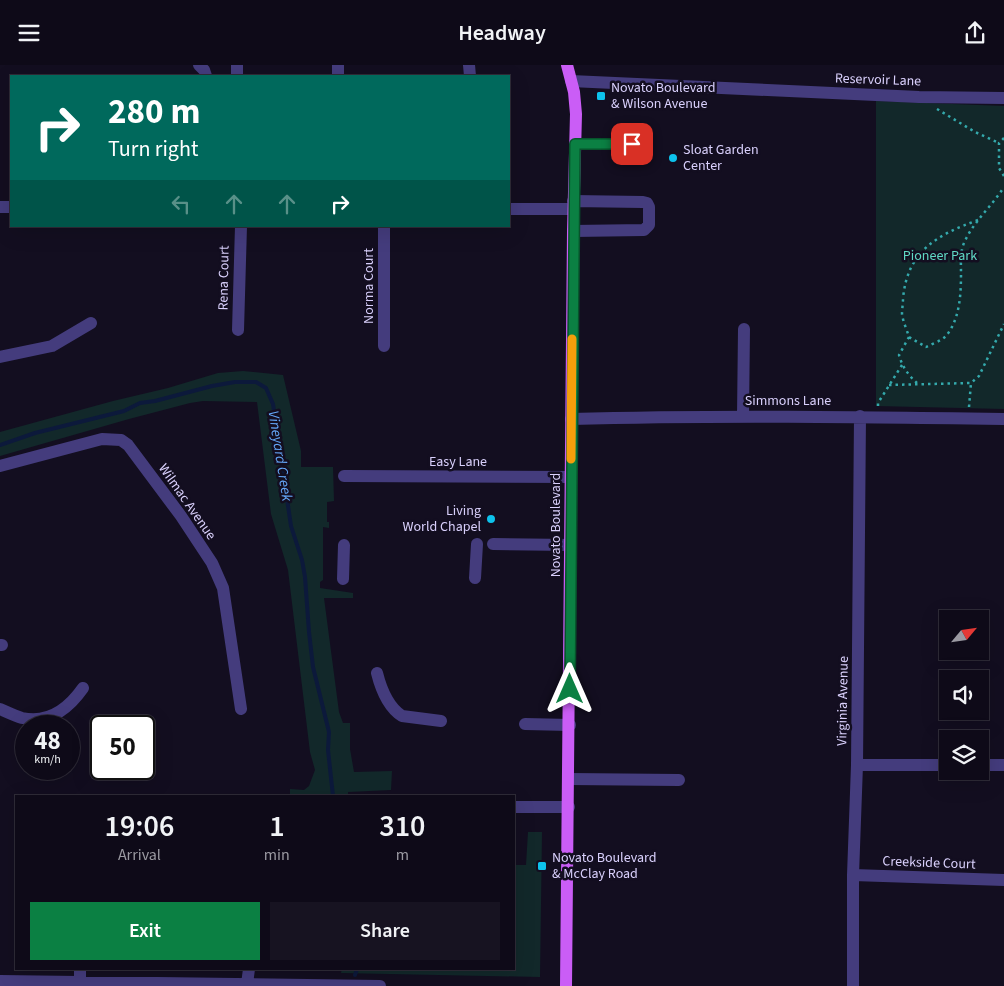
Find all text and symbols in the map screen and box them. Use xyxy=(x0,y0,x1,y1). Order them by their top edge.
text: Headway xyxy=(458,17,546,49)
icon: menu xyxy=(15,19,43,47)
icon: share xyxy=(961,19,989,47)
street label: Reservoir Lane xyxy=(834,68,922,92)
place label: Novato Boulevard & Wilson Avenue xyxy=(611,78,715,114)
text: 280 m xyxy=(108,87,200,137)
marker: Novato Boulevard & Wilson Avenue xyxy=(595,90,607,102)
icon: right xyxy=(25,95,90,160)
pin xyxy=(611,123,653,165)
icon: arrive xyxy=(618,130,646,158)
text: Turn right xyxy=(108,133,198,165)
place label: Sloat Garden Center xyxy=(683,140,759,176)
marker: Sloat Garden Center xyxy=(667,152,679,164)
icon: left xyxy=(167,190,195,218)
icon: ahead xyxy=(220,190,248,218)
icon: ahead xyxy=(273,190,301,218)
icon: right xyxy=(326,190,354,218)
street label: Rena Court xyxy=(213,245,235,311)
park label: Pioneer Park xyxy=(903,246,977,266)
street label: Norma Court xyxy=(359,248,379,324)
street label: Simmons Lane xyxy=(745,391,831,411)
water label: Vineyard Creek xyxy=(262,409,298,504)
street label: Easy Lane xyxy=(429,452,487,472)
street label: Wilmac Avenue xyxy=(153,460,221,544)
street label: Novato Boulevard xyxy=(546,473,566,577)
place label: Living World Chapel xyxy=(402,501,481,537)
marker: Living World Chapel xyxy=(485,513,497,525)
north arrow xyxy=(939,610,989,660)
map controls xyxy=(939,610,989,780)
street label: Virginia Avenue xyxy=(832,656,854,746)
position arrow xyxy=(543,662,595,714)
button: sound xyxy=(939,670,989,720)
speed limit sign: 50 xyxy=(90,715,155,780)
text: 48 xyxy=(34,723,61,759)
button: layers xyxy=(939,730,989,780)
text: km/h xyxy=(34,751,61,768)
text: 19:06 xyxy=(105,805,174,848)
text: 1 xyxy=(269,805,285,848)
text: 310 xyxy=(379,805,425,848)
text: Arrival xyxy=(118,844,161,866)
text: min xyxy=(264,844,290,866)
text: m xyxy=(396,844,409,866)
place label: Novato Boulevard & McClay Road xyxy=(552,848,656,884)
street label: Creekside Court xyxy=(882,851,976,875)
marker: Novato Boulevard & McClay Road xyxy=(536,860,548,872)
button: Exit xyxy=(30,902,260,960)
button: Share xyxy=(270,902,500,960)

